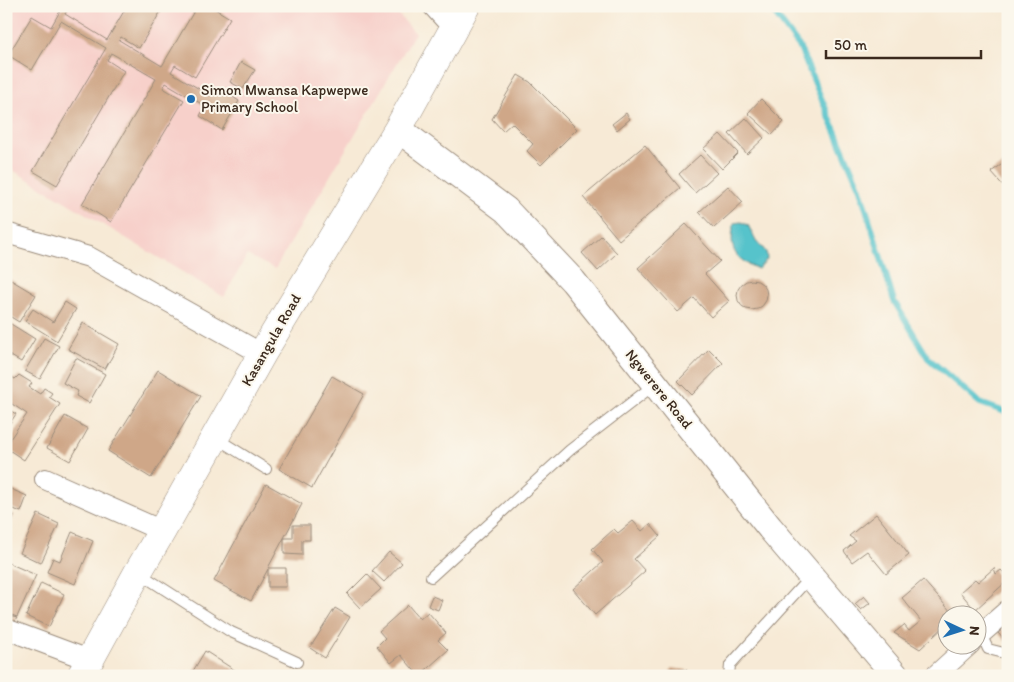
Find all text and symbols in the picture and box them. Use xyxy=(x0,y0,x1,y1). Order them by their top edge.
scale bar xyxy=(826,28,982,60)
text: 50 m xyxy=(834,36,867,54)
place label: Simon Mwansa Kapwepwe Primary School xyxy=(201,81,368,116)
marker: Simon Mwansa Kapwepwe Primary School xyxy=(185,93,197,105)
street label: Kasangula Road xyxy=(237,291,305,389)
street label: Ngwerere Road xyxy=(622,346,696,432)
north arrow xyxy=(936,604,986,654)
text: N xyxy=(966,626,983,636)

